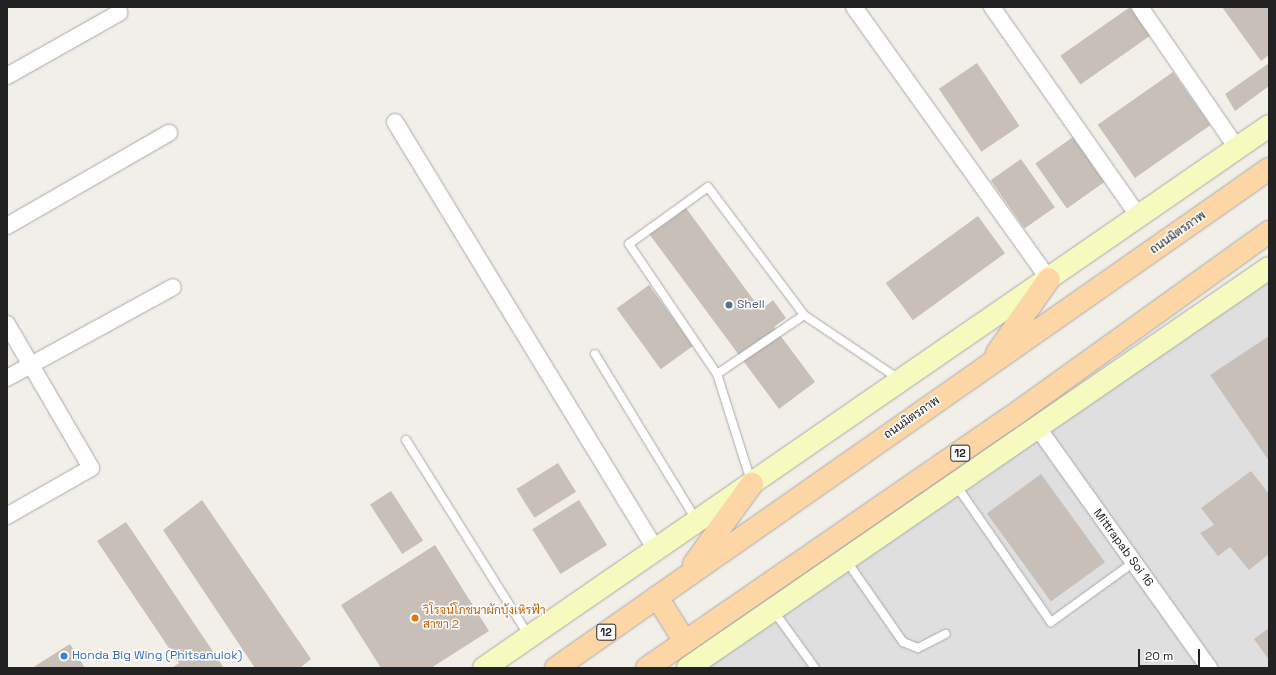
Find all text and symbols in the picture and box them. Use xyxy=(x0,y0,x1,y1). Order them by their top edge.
street label: ถนนมิตรภาพ xyxy=(1147,209,1209,257)
place label: Shell xyxy=(737,298,765,312)
marker: Shell xyxy=(724,300,734,310)
street label: ถนนมิตรภาพ xyxy=(881,394,943,442)
road number: 12 xyxy=(950,444,970,462)
street label: Mittrapab Soi 16 xyxy=(1090,506,1156,590)
place label: วิโรจน์โภชนาผักบุ้งเหิรฟ้า สาขา 2 xyxy=(423,604,546,632)
marker: วิโรจน์โภชนาผักบุ้งเหิรฟ้า สาขา 2 xyxy=(410,613,420,623)
road number: 12 xyxy=(596,623,616,641)
scale bar xyxy=(1140,641,1202,667)
text: 20 m xyxy=(1145,648,1173,664)
place label: Honda Big Wing (Phitsanulok) xyxy=(72,649,242,663)
marker: Honda Big Wing (Phitsanulok) xyxy=(59,651,69,661)

